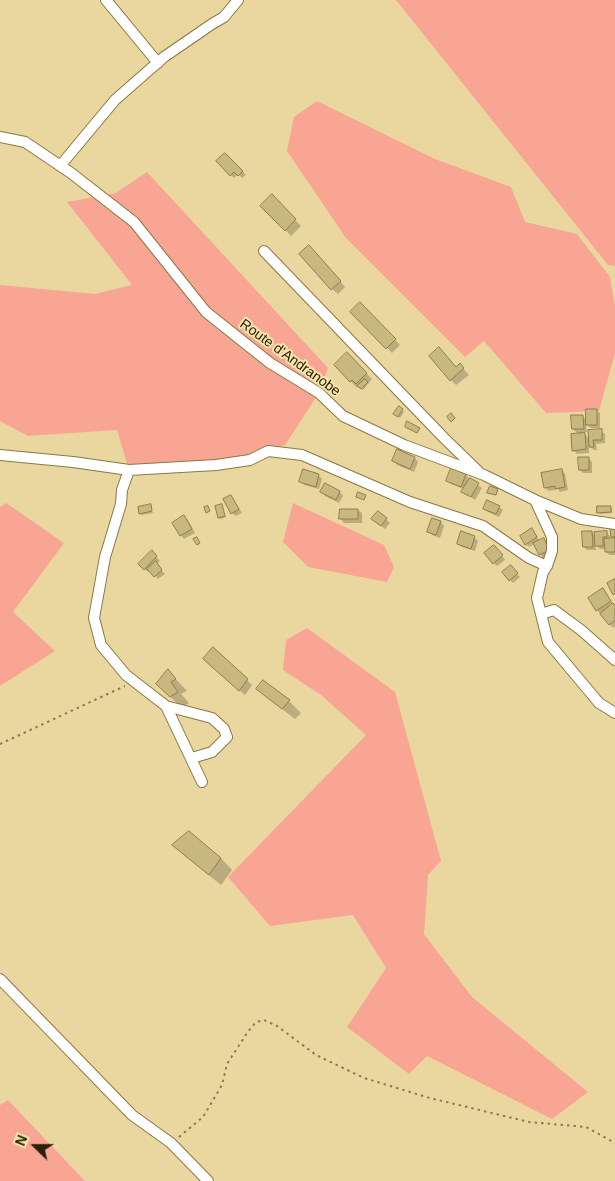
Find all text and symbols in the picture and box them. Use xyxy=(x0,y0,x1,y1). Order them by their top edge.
street label: Route d'Andranobe xyxy=(236,316,344,400)
north arrow xyxy=(10,1121,60,1171)
text: N xyxy=(12,1133,30,1148)

